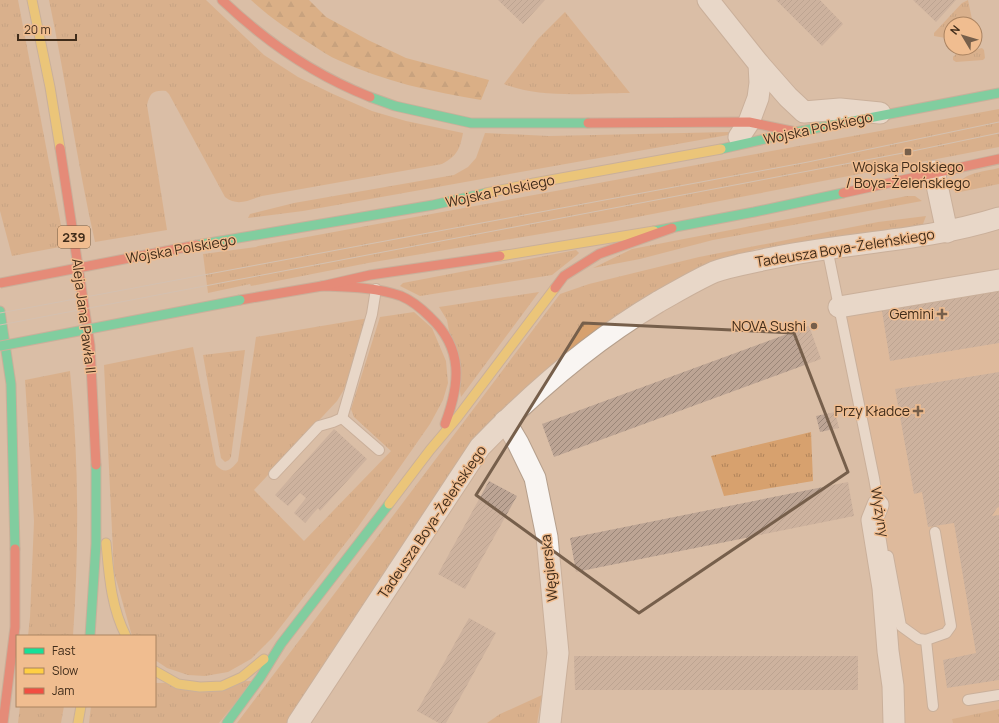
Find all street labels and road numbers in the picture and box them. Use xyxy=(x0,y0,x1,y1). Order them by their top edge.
street label: Wojska Polskiego xyxy=(762,107,874,148)
street label: Wojska Polskiego xyxy=(444,170,556,211)
street label: Tadeusza Boya-Żeleńskiego xyxy=(754,224,936,271)
road number: 239 xyxy=(58,226,90,248)
street label: Wojska Polskiego xyxy=(125,229,237,268)
street label: Aleja Jana Pawła II xyxy=(68,257,101,375)
street label: Tadeusza Boya-Żeleńskiego xyxy=(373,441,490,602)
street label: Wyżyny xyxy=(867,485,894,539)
street label: Węgierska xyxy=(536,534,561,602)

